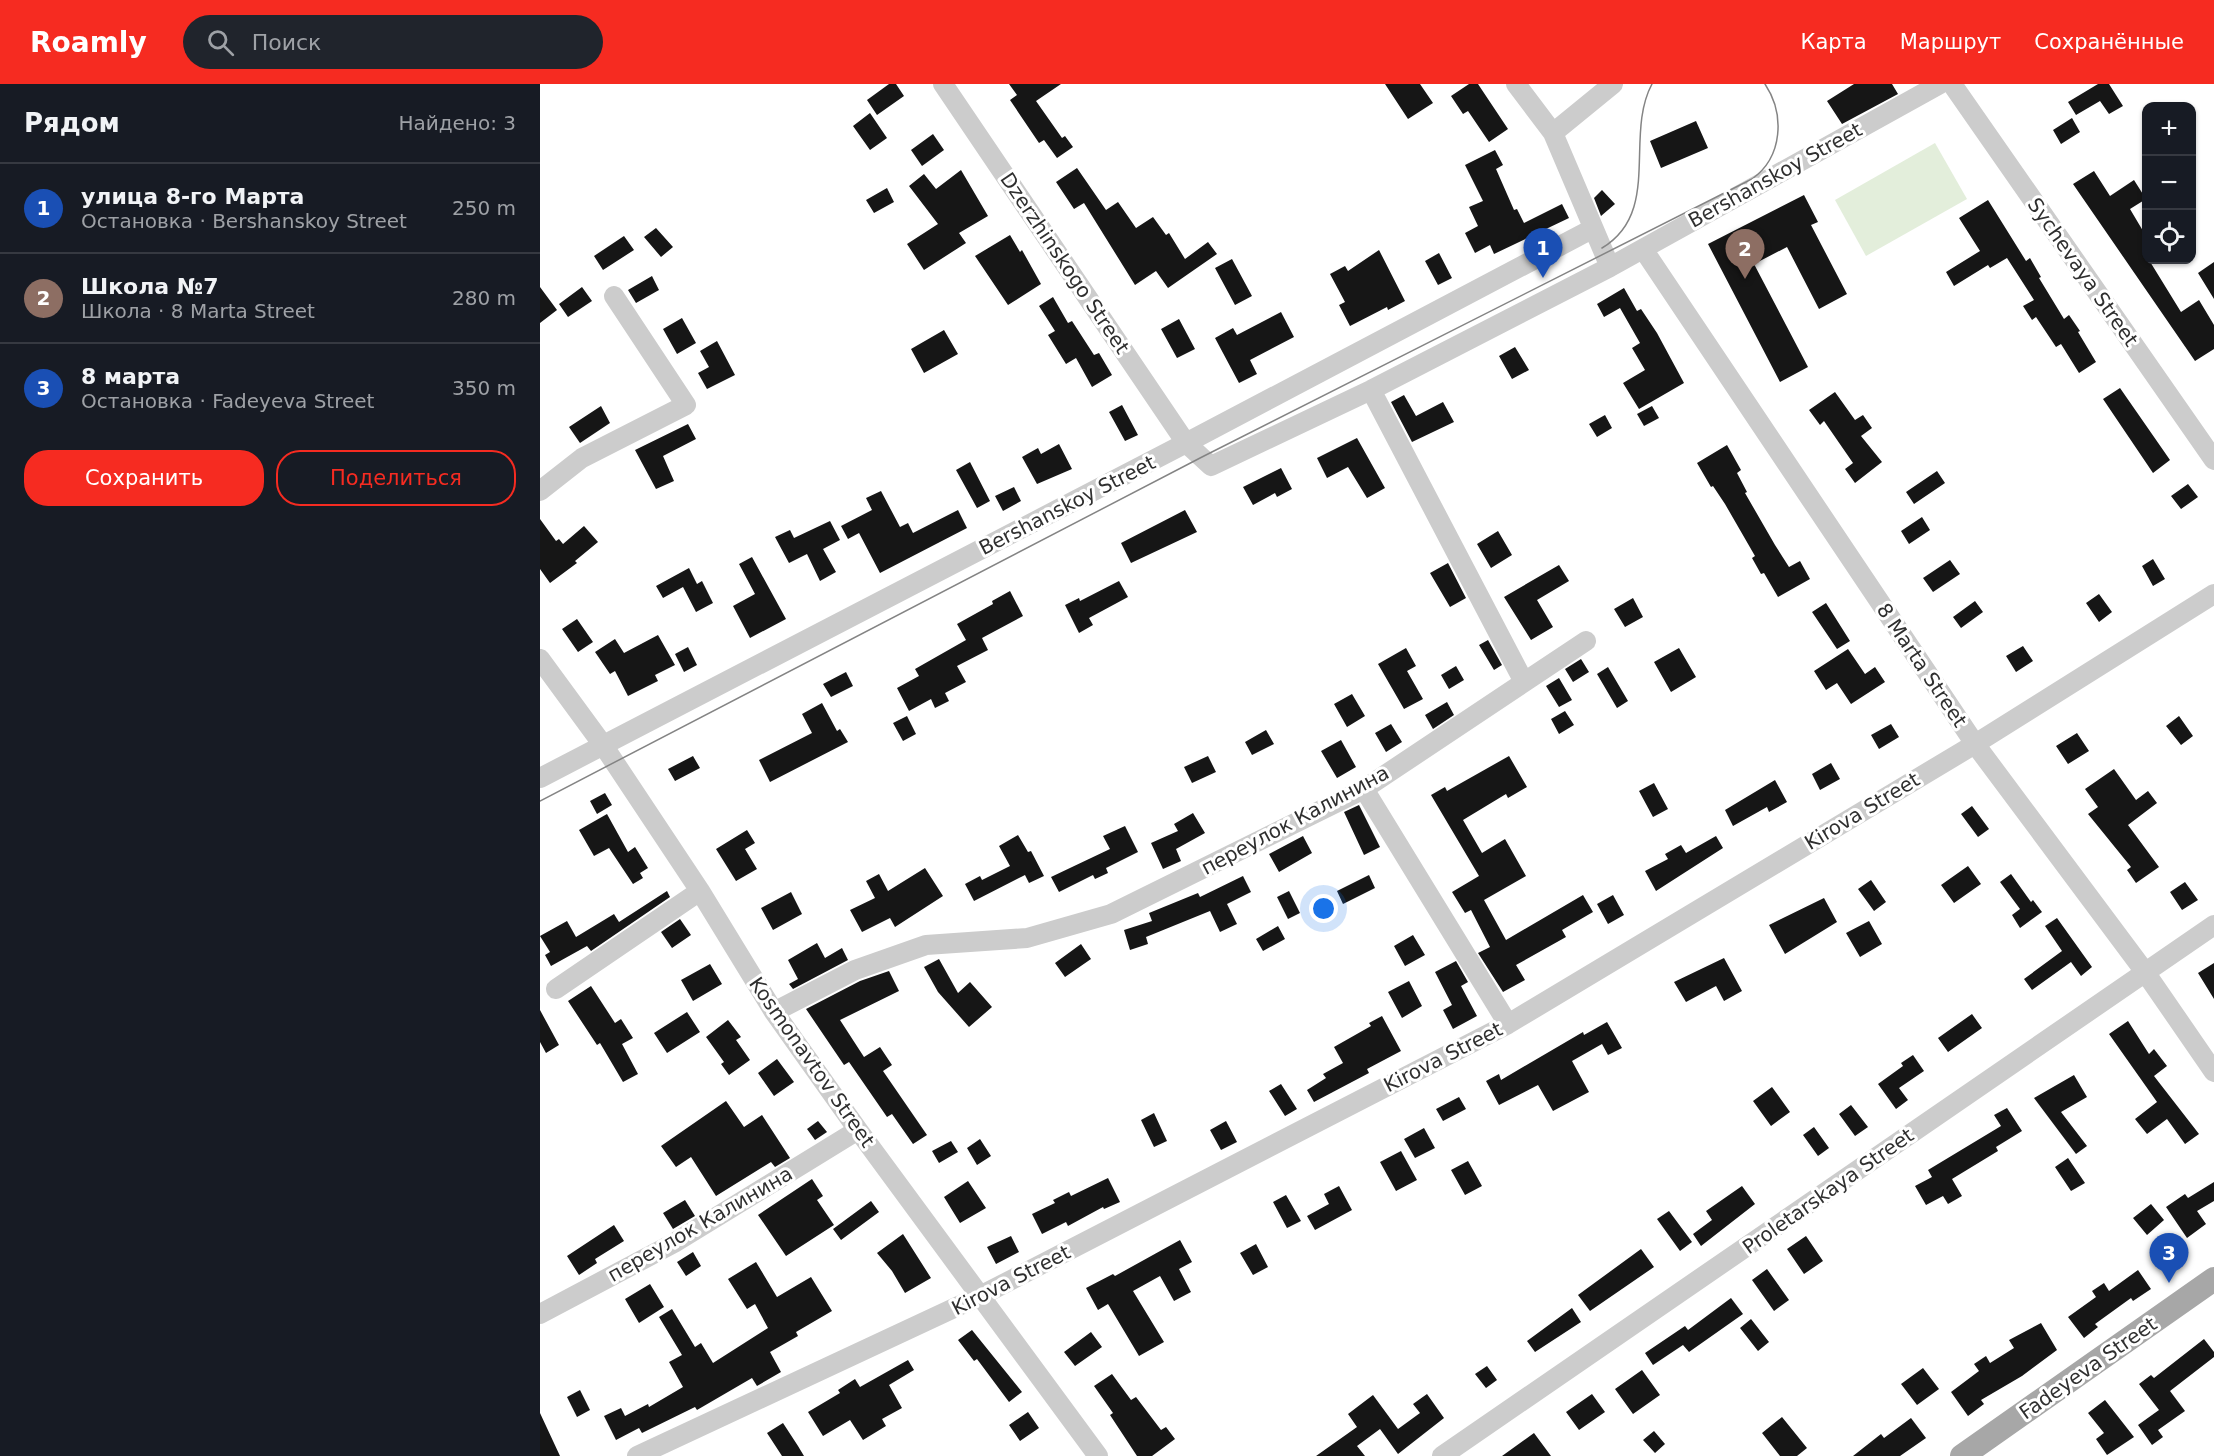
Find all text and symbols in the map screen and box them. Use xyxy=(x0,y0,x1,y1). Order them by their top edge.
search box xyxy=(183,15,603,69)
text: Roamly xyxy=(30,26,147,59)
icon: search xyxy=(204,26,237,59)
text: Поиск xyxy=(252,30,321,55)
text: Карта xyxy=(1801,30,1867,54)
text: Маршрут xyxy=(1900,30,2001,54)
text: Сохранённые xyxy=(2034,30,2184,54)
map controls xyxy=(2142,102,2196,264)
button: + xyxy=(2142,102,2196,156)
text: Рядом xyxy=(24,108,120,138)
text: Найдено: 3 xyxy=(398,111,516,135)
street label: Bershanskoy Street xyxy=(1684,117,1866,233)
button: − xyxy=(2142,156,2196,210)
street label: Dzerzhinskogo Street xyxy=(995,168,1135,358)
text: улица 8-го Марта xyxy=(81,184,304,209)
street label: Sychevaya Street xyxy=(2023,193,2143,351)
text: 1 xyxy=(37,196,50,220)
text: 250 m xyxy=(452,196,516,220)
text: Остановка · Bershanskoy Street xyxy=(81,209,407,233)
button: locate xyxy=(2142,210,2196,264)
pin: 1 xyxy=(1524,228,1562,278)
pin: 2 xyxy=(1726,230,1764,279)
text: Школа №7 xyxy=(81,274,219,299)
text: 2 xyxy=(37,286,50,310)
text: 280 m xyxy=(452,286,516,310)
text: Школа · 8 Marta Street xyxy=(81,299,315,323)
text: 8 марта xyxy=(81,364,180,389)
text: 3 xyxy=(37,376,50,400)
text: 350 m xyxy=(452,376,516,400)
text: Остановка · Fadeyeva Street xyxy=(81,389,374,413)
button: Сохранить xyxy=(24,450,264,506)
button: Поделиться xyxy=(276,450,516,506)
street label: Bershanskoy Street xyxy=(975,450,1159,560)
street label: 8 Marta Street xyxy=(1872,599,1972,732)
street label: переулок Калинина xyxy=(1197,760,1393,880)
street label: Kirova Street xyxy=(1800,767,1924,855)
your location xyxy=(1309,894,1338,923)
street label: Kosmonavtov Street xyxy=(744,972,880,1152)
street label: Kirova Street xyxy=(1380,1017,1506,1097)
street label: Proletarskaya Street xyxy=(1738,1123,1918,1259)
street label: переулок Калинина xyxy=(603,1161,797,1287)
pin: 3 xyxy=(2150,1234,2188,1283)
street label: Kirova Street xyxy=(948,1240,1074,1320)
street label: Fadeyeva Street xyxy=(2015,1312,2161,1424)

